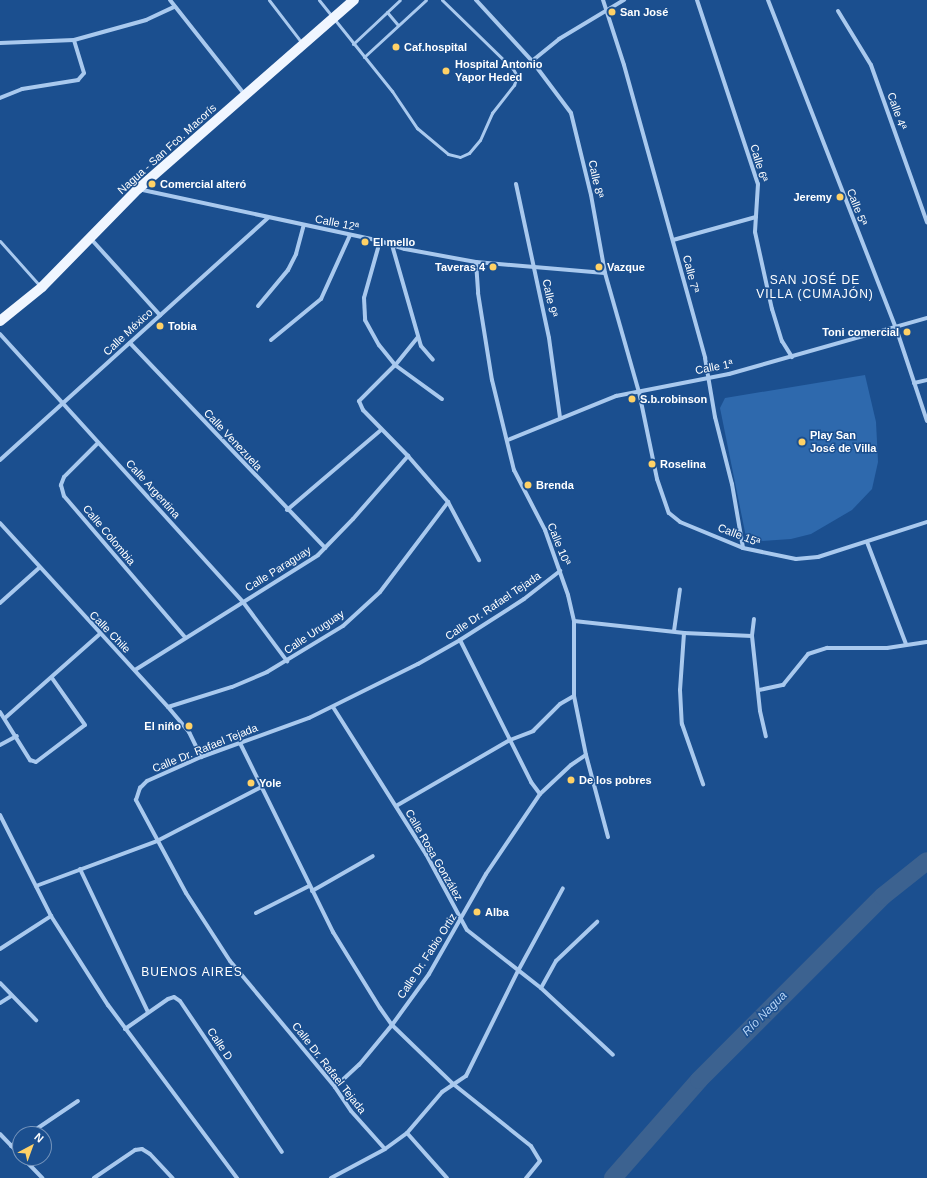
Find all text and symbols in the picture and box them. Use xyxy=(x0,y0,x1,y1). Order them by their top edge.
place label: San José xyxy=(620,5,668,19)
marker: San José xyxy=(607,7,617,17)
place label: Caf.hospital xyxy=(404,40,467,54)
marker: Caf.hospital xyxy=(391,42,401,52)
place label: Hospital Antonio Yapor Heded xyxy=(455,58,543,84)
marker: Hospital Antonio Yapor Heded xyxy=(440,65,452,77)
street label: Calle 4ª xyxy=(885,91,909,131)
street label: Nagua - San Fco. Macorís xyxy=(115,101,219,197)
street label: Calle 6ª xyxy=(747,143,771,183)
street label: Calle 8ª xyxy=(586,159,606,199)
place label: Comercial alteró xyxy=(160,177,246,191)
marker: Comercial alteró xyxy=(147,179,157,189)
street label: Calle 5ª xyxy=(844,187,870,227)
place label: Jeremy xyxy=(793,190,832,204)
marker: Jeremy xyxy=(835,192,845,202)
street label: Calle 12ª xyxy=(314,212,360,234)
place label: El mello xyxy=(373,235,415,249)
marker: El mello xyxy=(360,237,370,247)
street label: Calle 7ª xyxy=(680,254,702,294)
place label: Taveras 4 xyxy=(435,260,485,274)
place label: Vazque xyxy=(607,260,645,274)
marker: Taveras 4 xyxy=(488,262,498,272)
marker: Vazque xyxy=(594,262,604,272)
district label: SAN JOSÉ DE VILLA (CUMAJÓN) xyxy=(756,274,874,302)
street label: Calle 9ª xyxy=(540,278,560,318)
street label: Calle México xyxy=(100,306,156,358)
place label: Tobia xyxy=(168,319,197,333)
marker: Tobia xyxy=(155,321,165,331)
place label: Toni comercial xyxy=(822,325,899,339)
marker: Toni comercial xyxy=(902,327,912,337)
street label: Calle 1ª xyxy=(694,357,734,377)
place label: S.b.robinson xyxy=(640,392,707,406)
marker: S.b.robinson xyxy=(627,394,637,404)
street label: Calle Venezuela xyxy=(201,406,265,474)
place label: Play San José de Villa xyxy=(810,429,876,455)
marker: Play San José de Villa xyxy=(797,437,807,447)
street label: Calle Argentina xyxy=(123,457,183,521)
place label: Roselina xyxy=(660,457,706,471)
marker: Roselina xyxy=(647,459,657,469)
place label: Brenda xyxy=(536,478,574,492)
marker: Brenda xyxy=(523,480,533,490)
street label: Calle Colombia xyxy=(80,502,138,568)
street label: Calle 10ª xyxy=(545,521,573,567)
street label: Calle 15ª xyxy=(716,521,762,549)
street label: Calle Paraguay xyxy=(243,543,313,595)
street label: Calle Dr. Rafael Tejada xyxy=(443,569,543,643)
street label: Calle Uruguay xyxy=(281,607,347,657)
street label: Calle Chile xyxy=(87,608,133,656)
place label: El niño xyxy=(144,719,181,733)
street label: Calle Dr. Rafael Tejada xyxy=(150,721,260,775)
marker: El niño xyxy=(184,721,194,731)
place label: De los pobres xyxy=(579,773,652,787)
marker: De los pobres xyxy=(566,775,576,785)
place label: Yole xyxy=(259,776,281,790)
marker: Yole xyxy=(246,778,256,788)
street label: Calle Rosa González xyxy=(402,807,466,903)
place label: Alba xyxy=(485,905,509,919)
marker: Alba xyxy=(472,907,482,917)
street label: Calle Dr. Fabio Ortiz xyxy=(394,911,460,1001)
district label: BUENOS AIRES xyxy=(141,966,243,980)
water label: Río Nagua xyxy=(740,989,790,1039)
street label: Calle Dr. Rafael Tejada xyxy=(289,1020,369,1116)
street label: Calle D xyxy=(204,1025,236,1063)
north arrow xyxy=(12,1126,52,1166)
text: N xyxy=(32,1131,46,1145)

